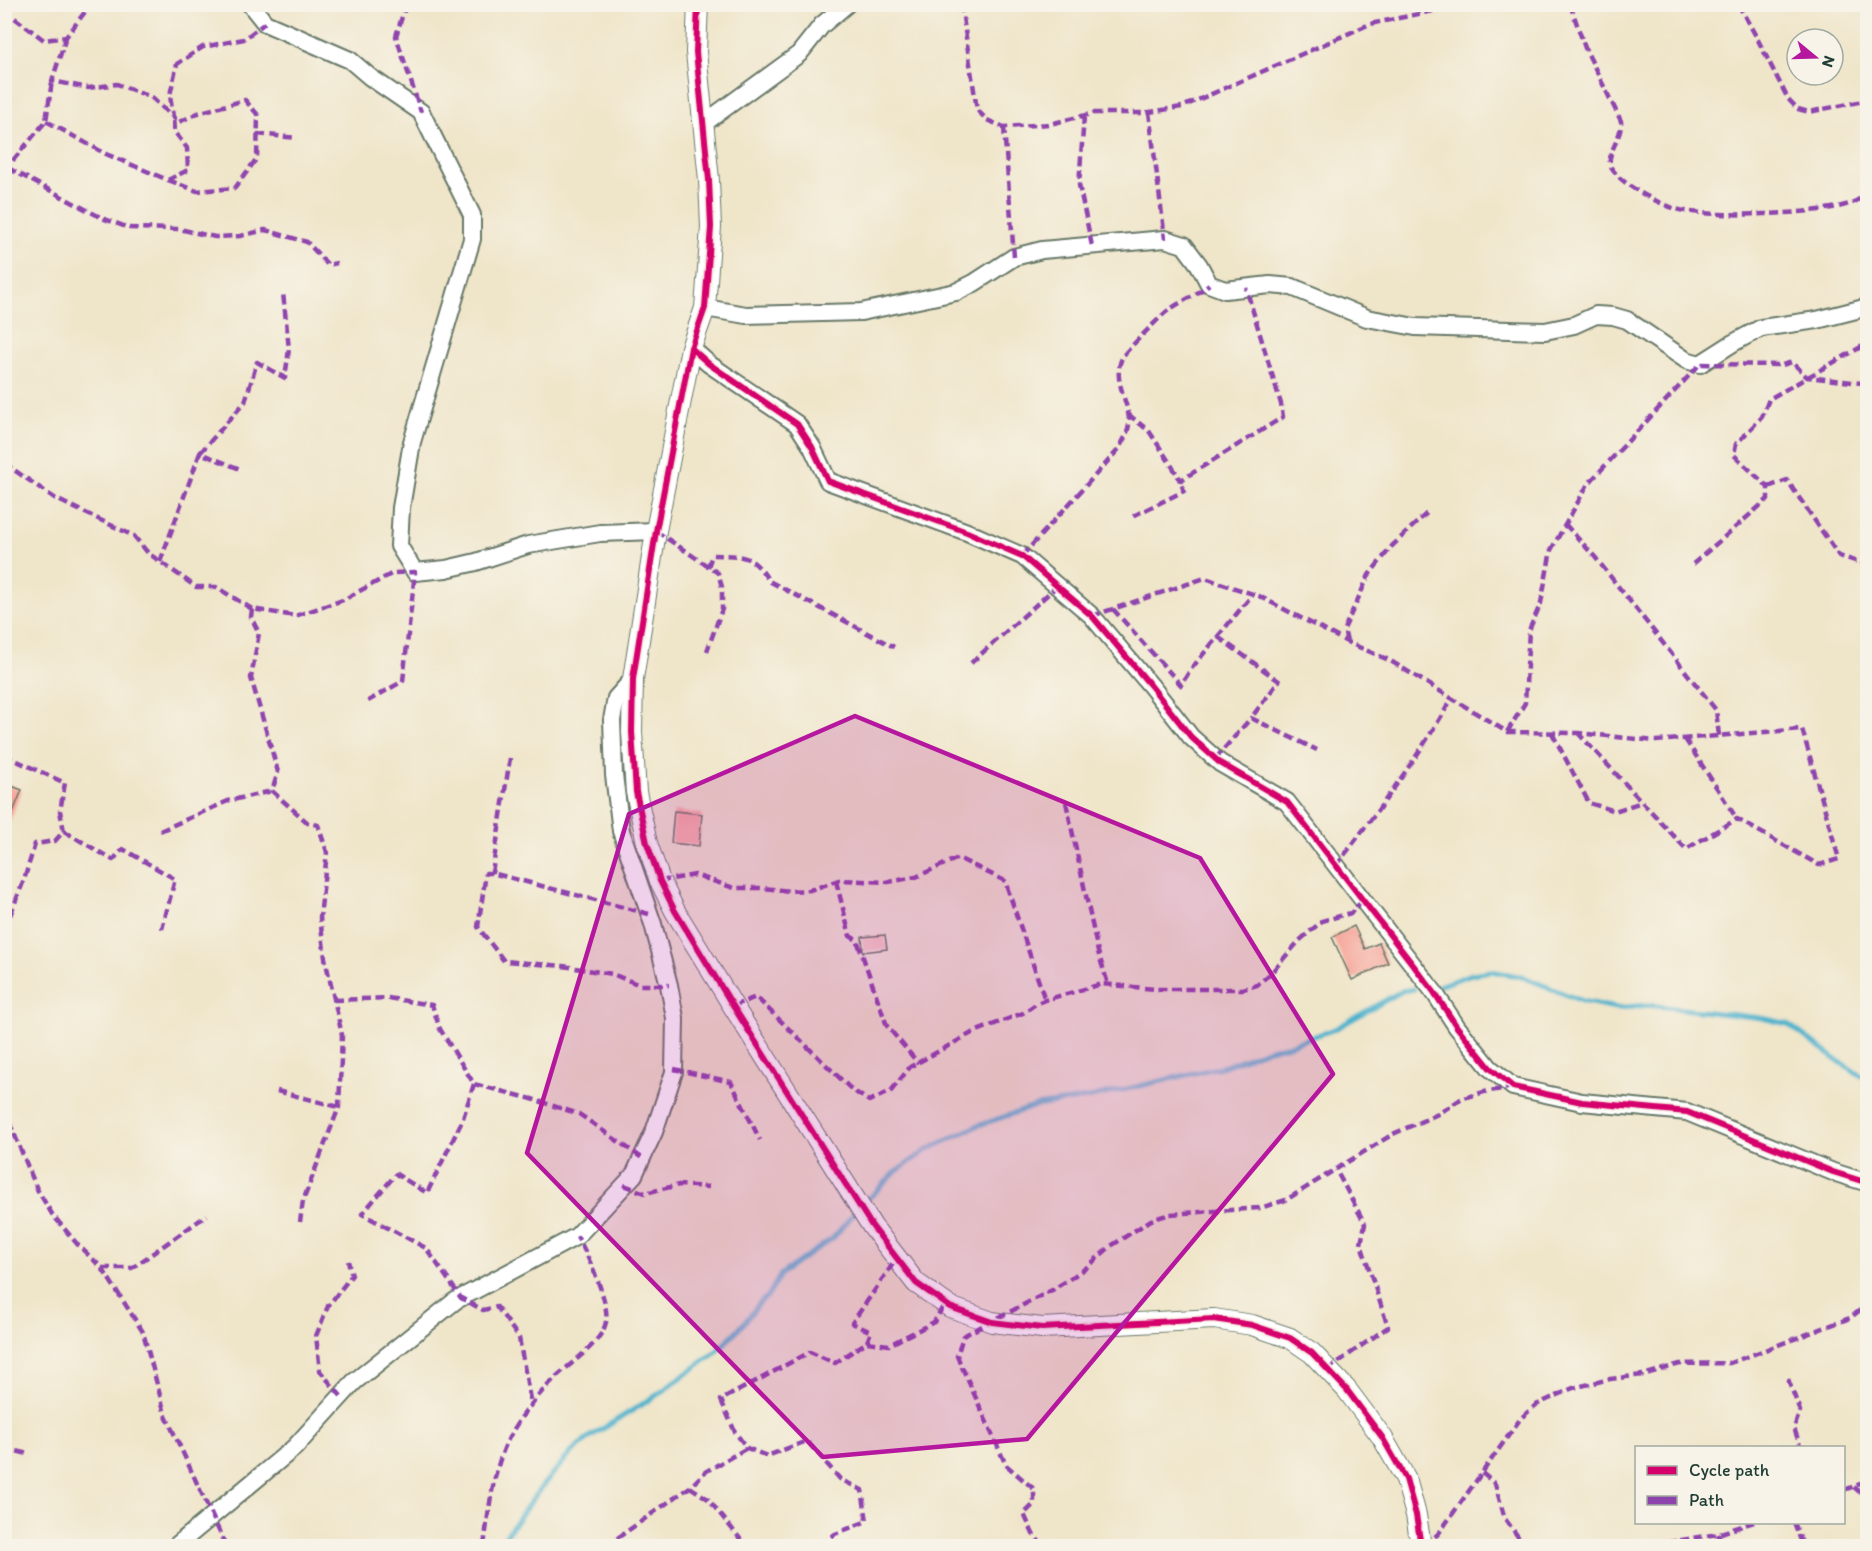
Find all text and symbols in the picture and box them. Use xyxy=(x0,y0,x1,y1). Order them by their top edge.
north arrow xyxy=(1785,27,1845,87)
text: N xyxy=(1818,54,1839,70)
legend xyxy=(1635,1446,1845,1524)
text: Cycle path xyxy=(1689,1459,1770,1481)
text: Path xyxy=(1689,1489,1724,1511)

